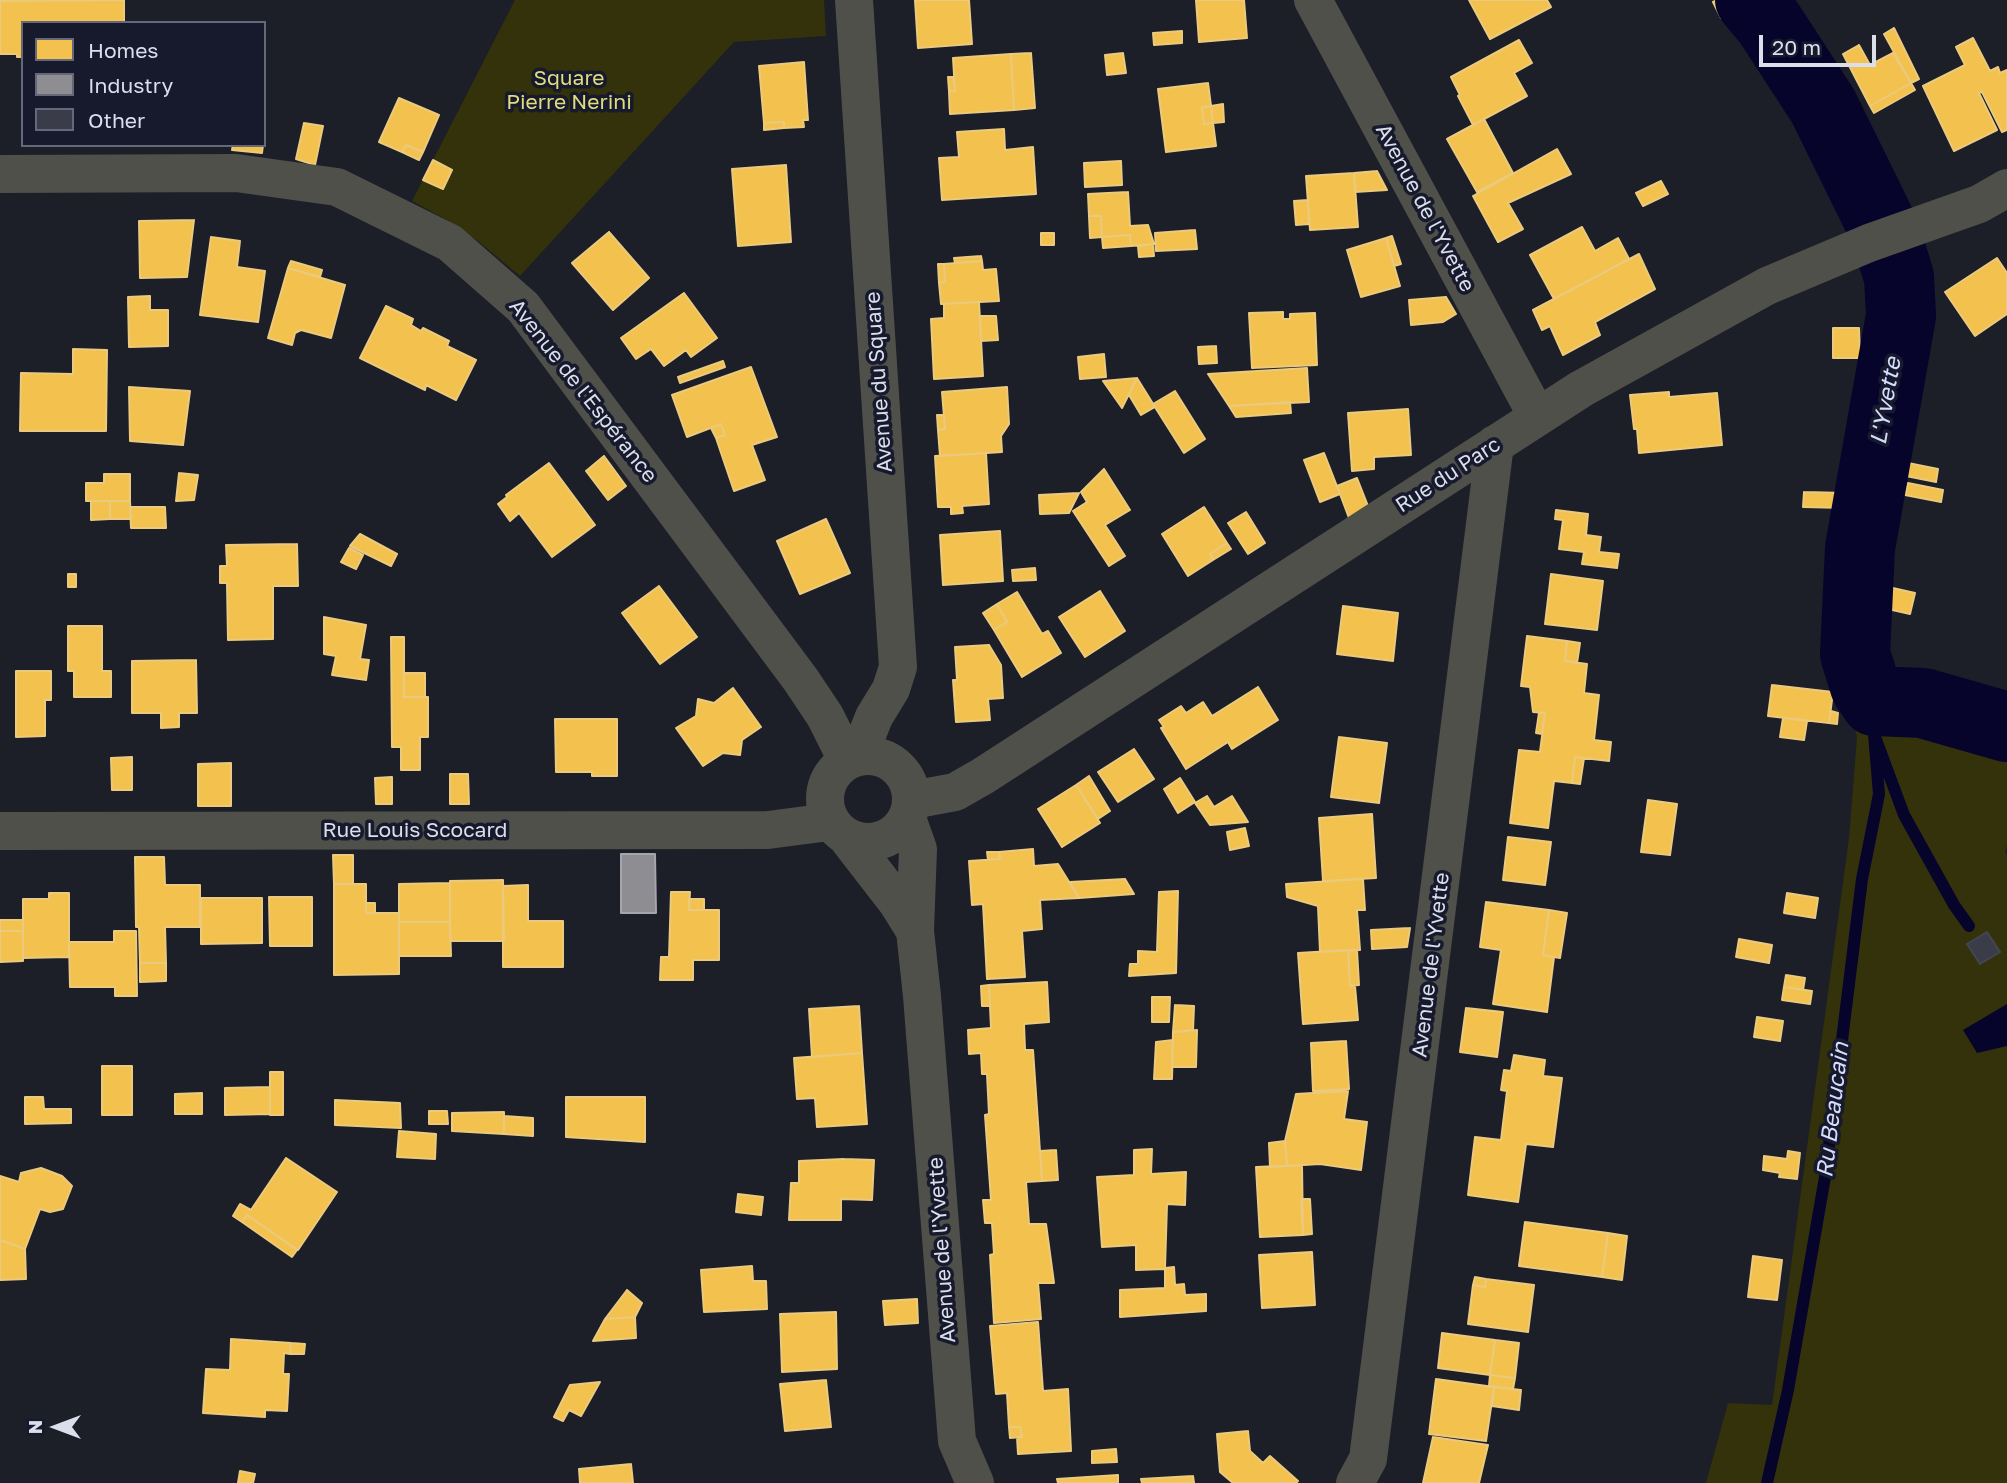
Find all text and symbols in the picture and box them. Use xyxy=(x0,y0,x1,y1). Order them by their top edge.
legend xyxy=(21,21,266,147)
scale bar xyxy=(1762,21,1879,65)
text: 20 m xyxy=(1772,34,1821,60)
text: Homes xyxy=(88,37,158,63)
park label: Square Pierre Nerini xyxy=(506,65,632,115)
text: Industry xyxy=(88,72,173,98)
text: Other xyxy=(88,107,145,133)
street label: Avenue de l'Yvette xyxy=(1370,120,1480,296)
street label: Avenue du Square xyxy=(860,291,898,473)
street label: Avenue de l'Espérance xyxy=(504,294,662,488)
water label: L'Yvette xyxy=(1865,355,1907,447)
street label: Rue du Parc xyxy=(1391,432,1505,518)
street label: Rue Louis Scocard xyxy=(323,817,507,843)
street label: Avenue de l'Yvette xyxy=(1407,871,1455,1059)
water label: Ru Beaucain xyxy=(1811,1041,1855,1179)
street label: Avenue de l'Yvette xyxy=(923,1156,961,1344)
north arrow xyxy=(21,1392,91,1462)
text: N xyxy=(23,1420,46,1434)

